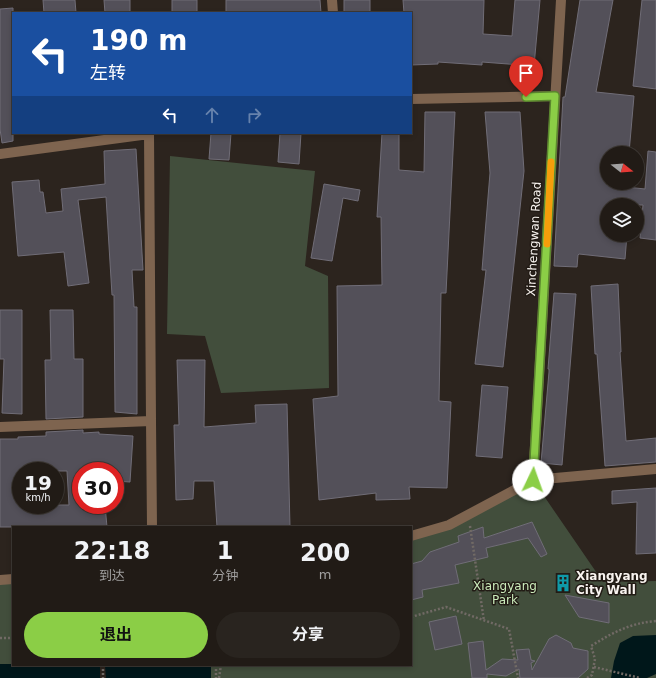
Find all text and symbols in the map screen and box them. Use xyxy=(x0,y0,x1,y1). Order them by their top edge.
text: 190 m xyxy=(90,24,187,57)
icon: left xyxy=(24,28,76,80)
pin xyxy=(509,56,543,97)
text: 左转 xyxy=(90,62,126,83)
icon: arrive xyxy=(515,62,537,84)
icon: left xyxy=(159,104,181,126)
icon: ahead xyxy=(201,104,223,126)
icon: right xyxy=(243,104,265,126)
north arrow xyxy=(600,146,644,190)
map controls xyxy=(600,146,644,242)
street label: Xinchengwan Road xyxy=(524,181,544,297)
button: layers xyxy=(600,198,644,242)
position arrow xyxy=(512,459,554,501)
speed limit sign: 30 xyxy=(72,462,124,514)
text: 19 xyxy=(24,471,52,495)
text: km/h xyxy=(25,492,51,503)
text: 22:18 xyxy=(74,537,150,565)
text: 1 xyxy=(217,537,233,565)
text: 200 xyxy=(300,539,350,567)
text: m xyxy=(319,567,331,582)
text: 到达 xyxy=(99,568,125,583)
text: 分钟 xyxy=(212,568,238,583)
place label: Xiangyang City Wall xyxy=(576,569,648,597)
building icon: Xiangyang City Wall xyxy=(553,573,573,593)
park label: Xiangyang Park xyxy=(473,579,537,607)
button: 退出 xyxy=(24,612,208,658)
button: 分享 xyxy=(216,612,400,658)

